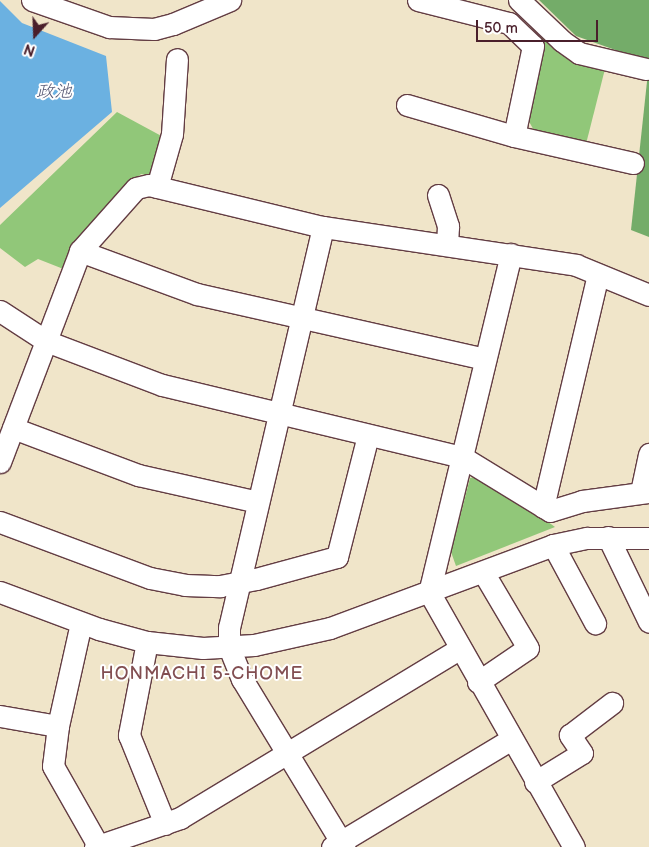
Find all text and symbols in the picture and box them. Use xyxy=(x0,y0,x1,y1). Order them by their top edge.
north arrow xyxy=(10,10,60,60)
scale bar xyxy=(479,10,602,42)
text: 50 m xyxy=(484,19,518,38)
text: N xyxy=(22,40,38,59)
water label: 政池 xyxy=(36,81,72,103)
district label: HONMACHI 5-CHOME xyxy=(99,663,305,685)

